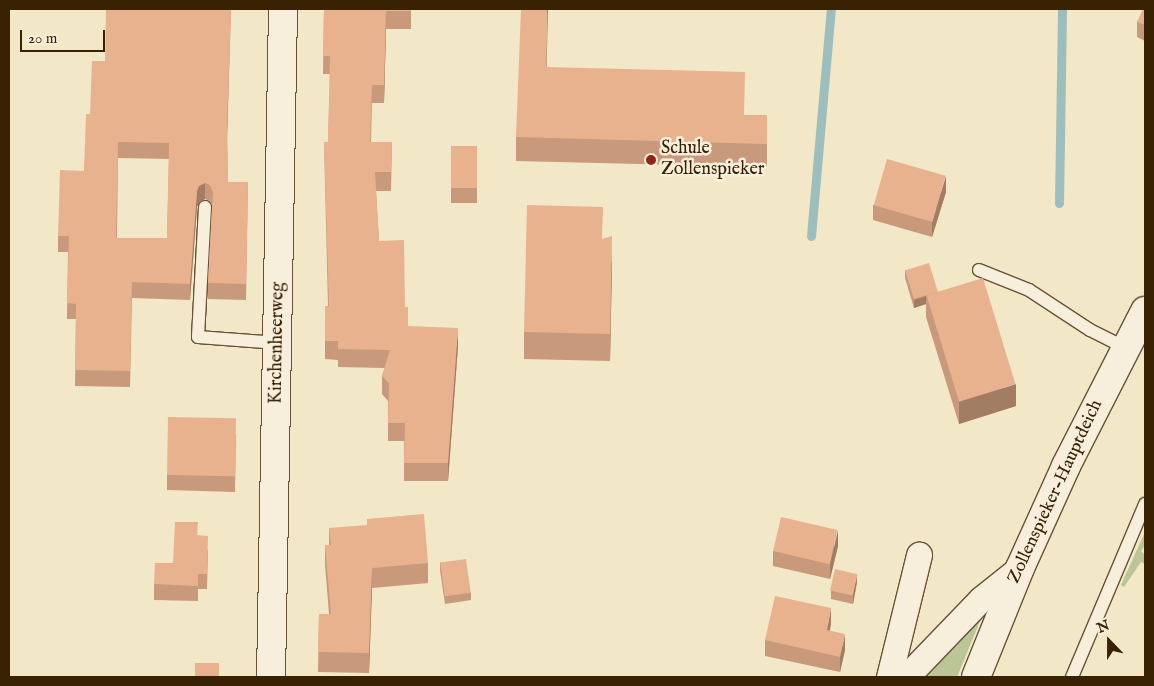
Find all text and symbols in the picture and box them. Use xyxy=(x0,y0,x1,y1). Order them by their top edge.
scale bar xyxy=(22,20,108,52)
text: 20 m xyxy=(28,29,57,48)
place label: Schule Zollenspieker xyxy=(661,139,764,182)
marker: Schule Zollenspieker xyxy=(645,154,657,166)
street label: Kirchenheerweg xyxy=(266,282,290,404)
street label: Zollenspieker-Hauptdeich xyxy=(1004,397,1108,587)
north arrow xyxy=(1084,616,1134,666)
text: N xyxy=(1094,616,1112,638)

